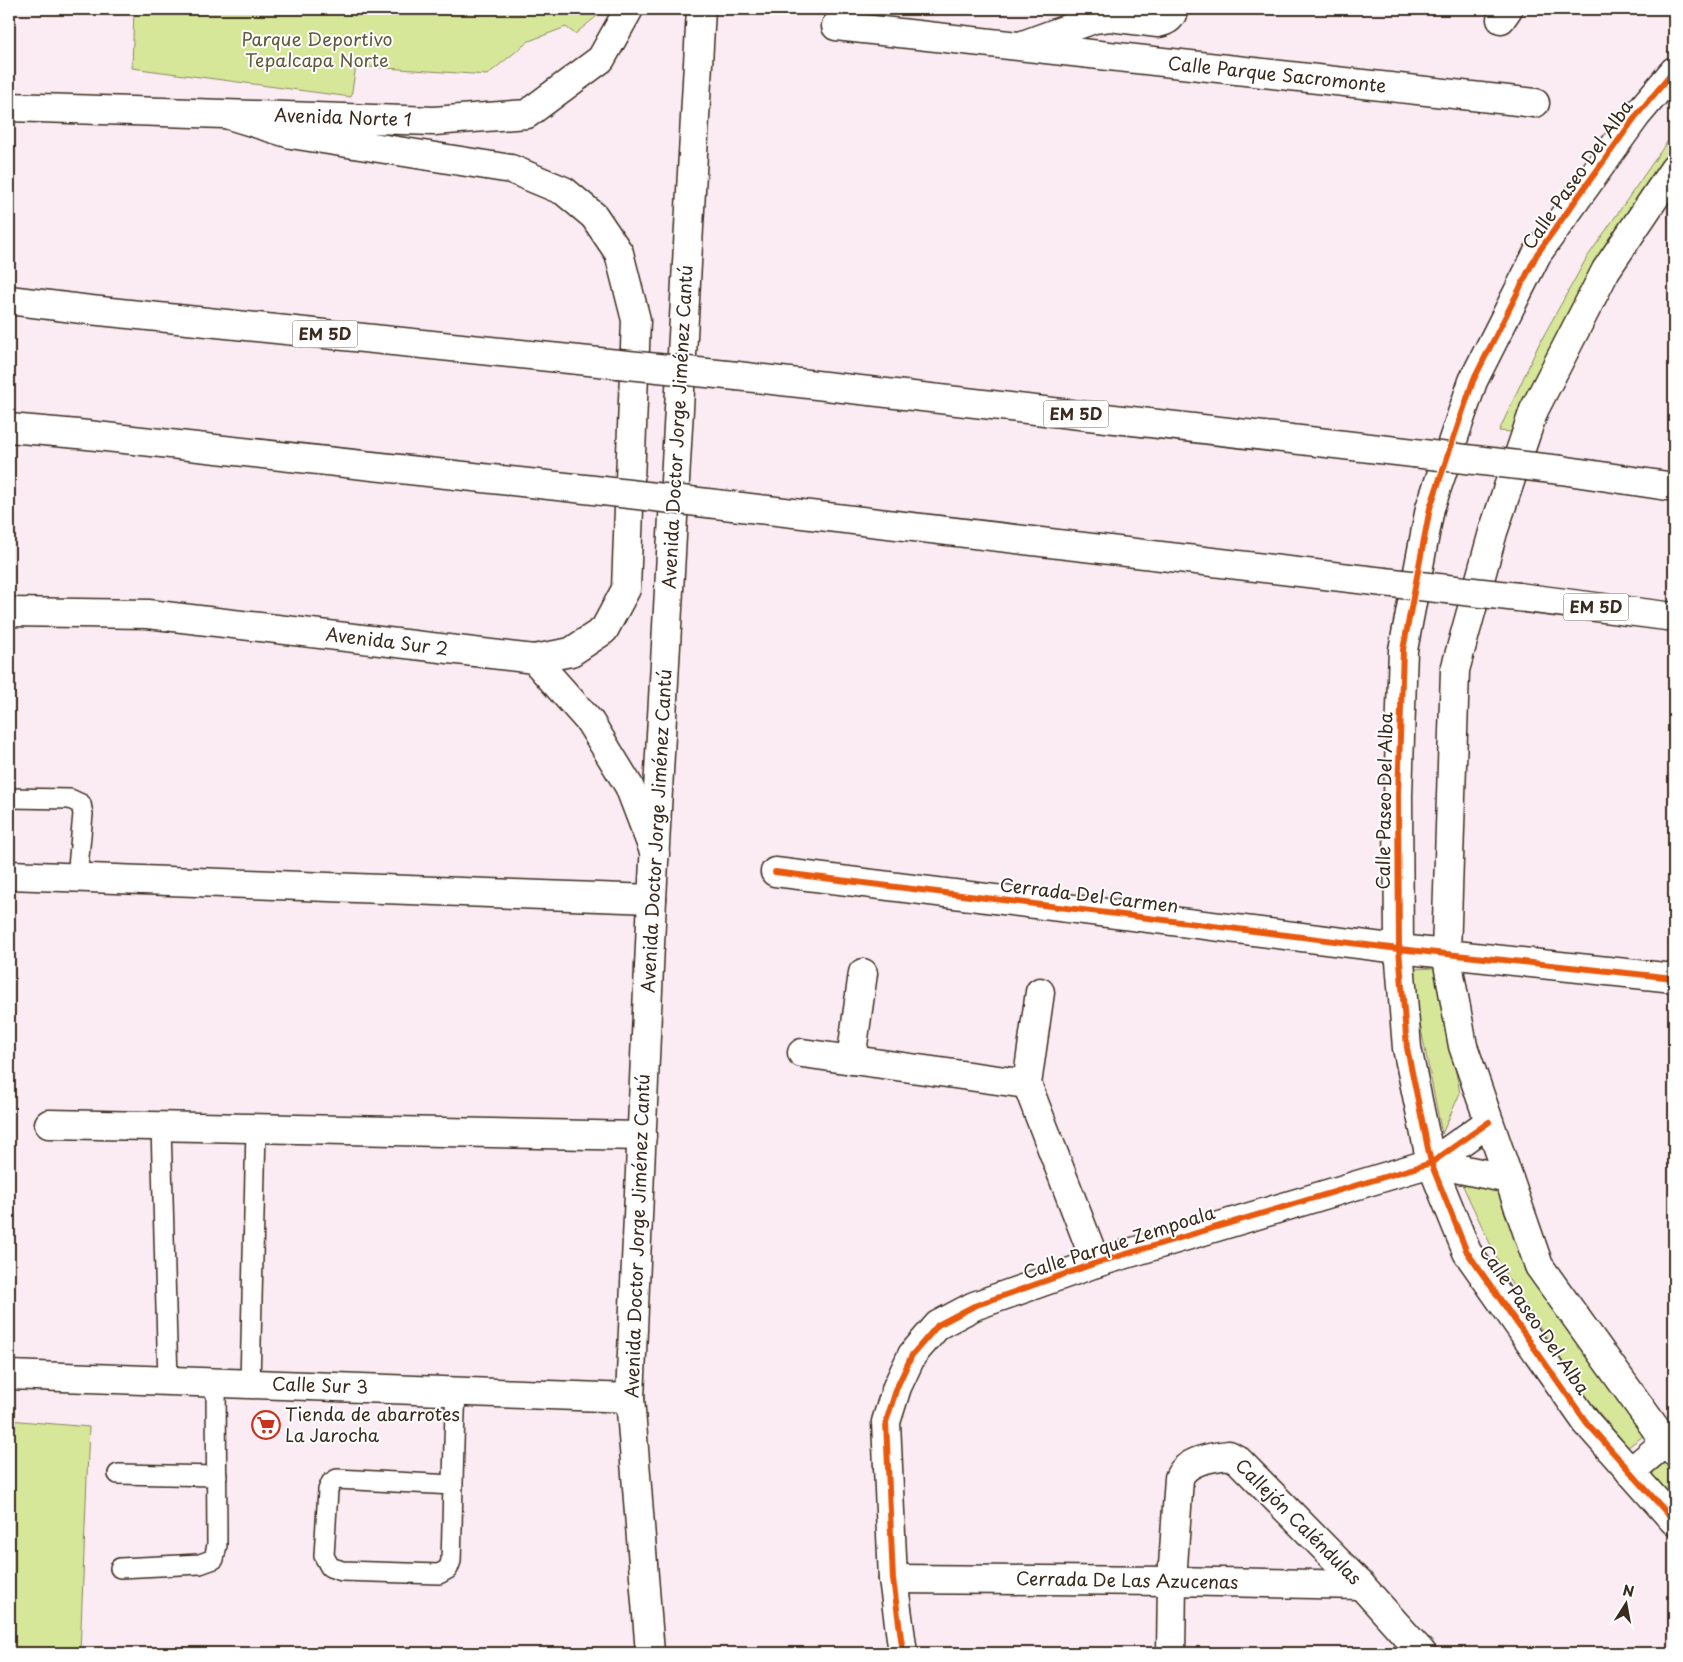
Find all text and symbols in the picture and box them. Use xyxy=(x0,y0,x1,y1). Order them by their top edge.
park label: Parque Deportivo Tepalcapa Norte xyxy=(241,25,393,73)
street label: Calle Parque Sacromonte xyxy=(1167,49,1388,98)
street label: Calle Paseo Del Alba xyxy=(1515,93,1639,255)
street label: Avenida Norte 1 xyxy=(274,101,412,132)
street label: Avenida Doctor Jorge Jiménez Cantú xyxy=(655,264,698,590)
road number: EM 5D xyxy=(292,320,358,348)
road number: EM 5D xyxy=(1044,400,1108,428)
road number: EM 5D xyxy=(1564,594,1628,620)
street label: Avenida Sur 2 xyxy=(324,620,450,661)
street label: Avenida Doctor Jorge Jiménez Cantú xyxy=(634,668,677,994)
street label: Calle Paseo Del Alba xyxy=(1368,711,1399,890)
street label: Cerrada Del Carmen xyxy=(998,870,1180,919)
street label: Avenida Doctor Jorge Jiménez Cantú xyxy=(617,1073,656,1398)
street label: Calle Parque Zempoala xyxy=(1019,1198,1218,1285)
street label: Calle Paseo Del Alba xyxy=(1473,1239,1598,1400)
street label: Calle Sur 3 xyxy=(272,1369,369,1400)
place label: Tienda de abarrotes La Jarocha xyxy=(285,1400,460,1448)
supermarket icon: Tienda de abarrotes La Jarocha xyxy=(251,1410,281,1440)
street label: Callejón Caléndulas xyxy=(1230,1452,1368,1590)
street label: Cerrada De Las Azucenas xyxy=(1016,1564,1238,1595)
text: N xyxy=(1621,1579,1636,1602)
north arrow xyxy=(1600,1580,1650,1630)

